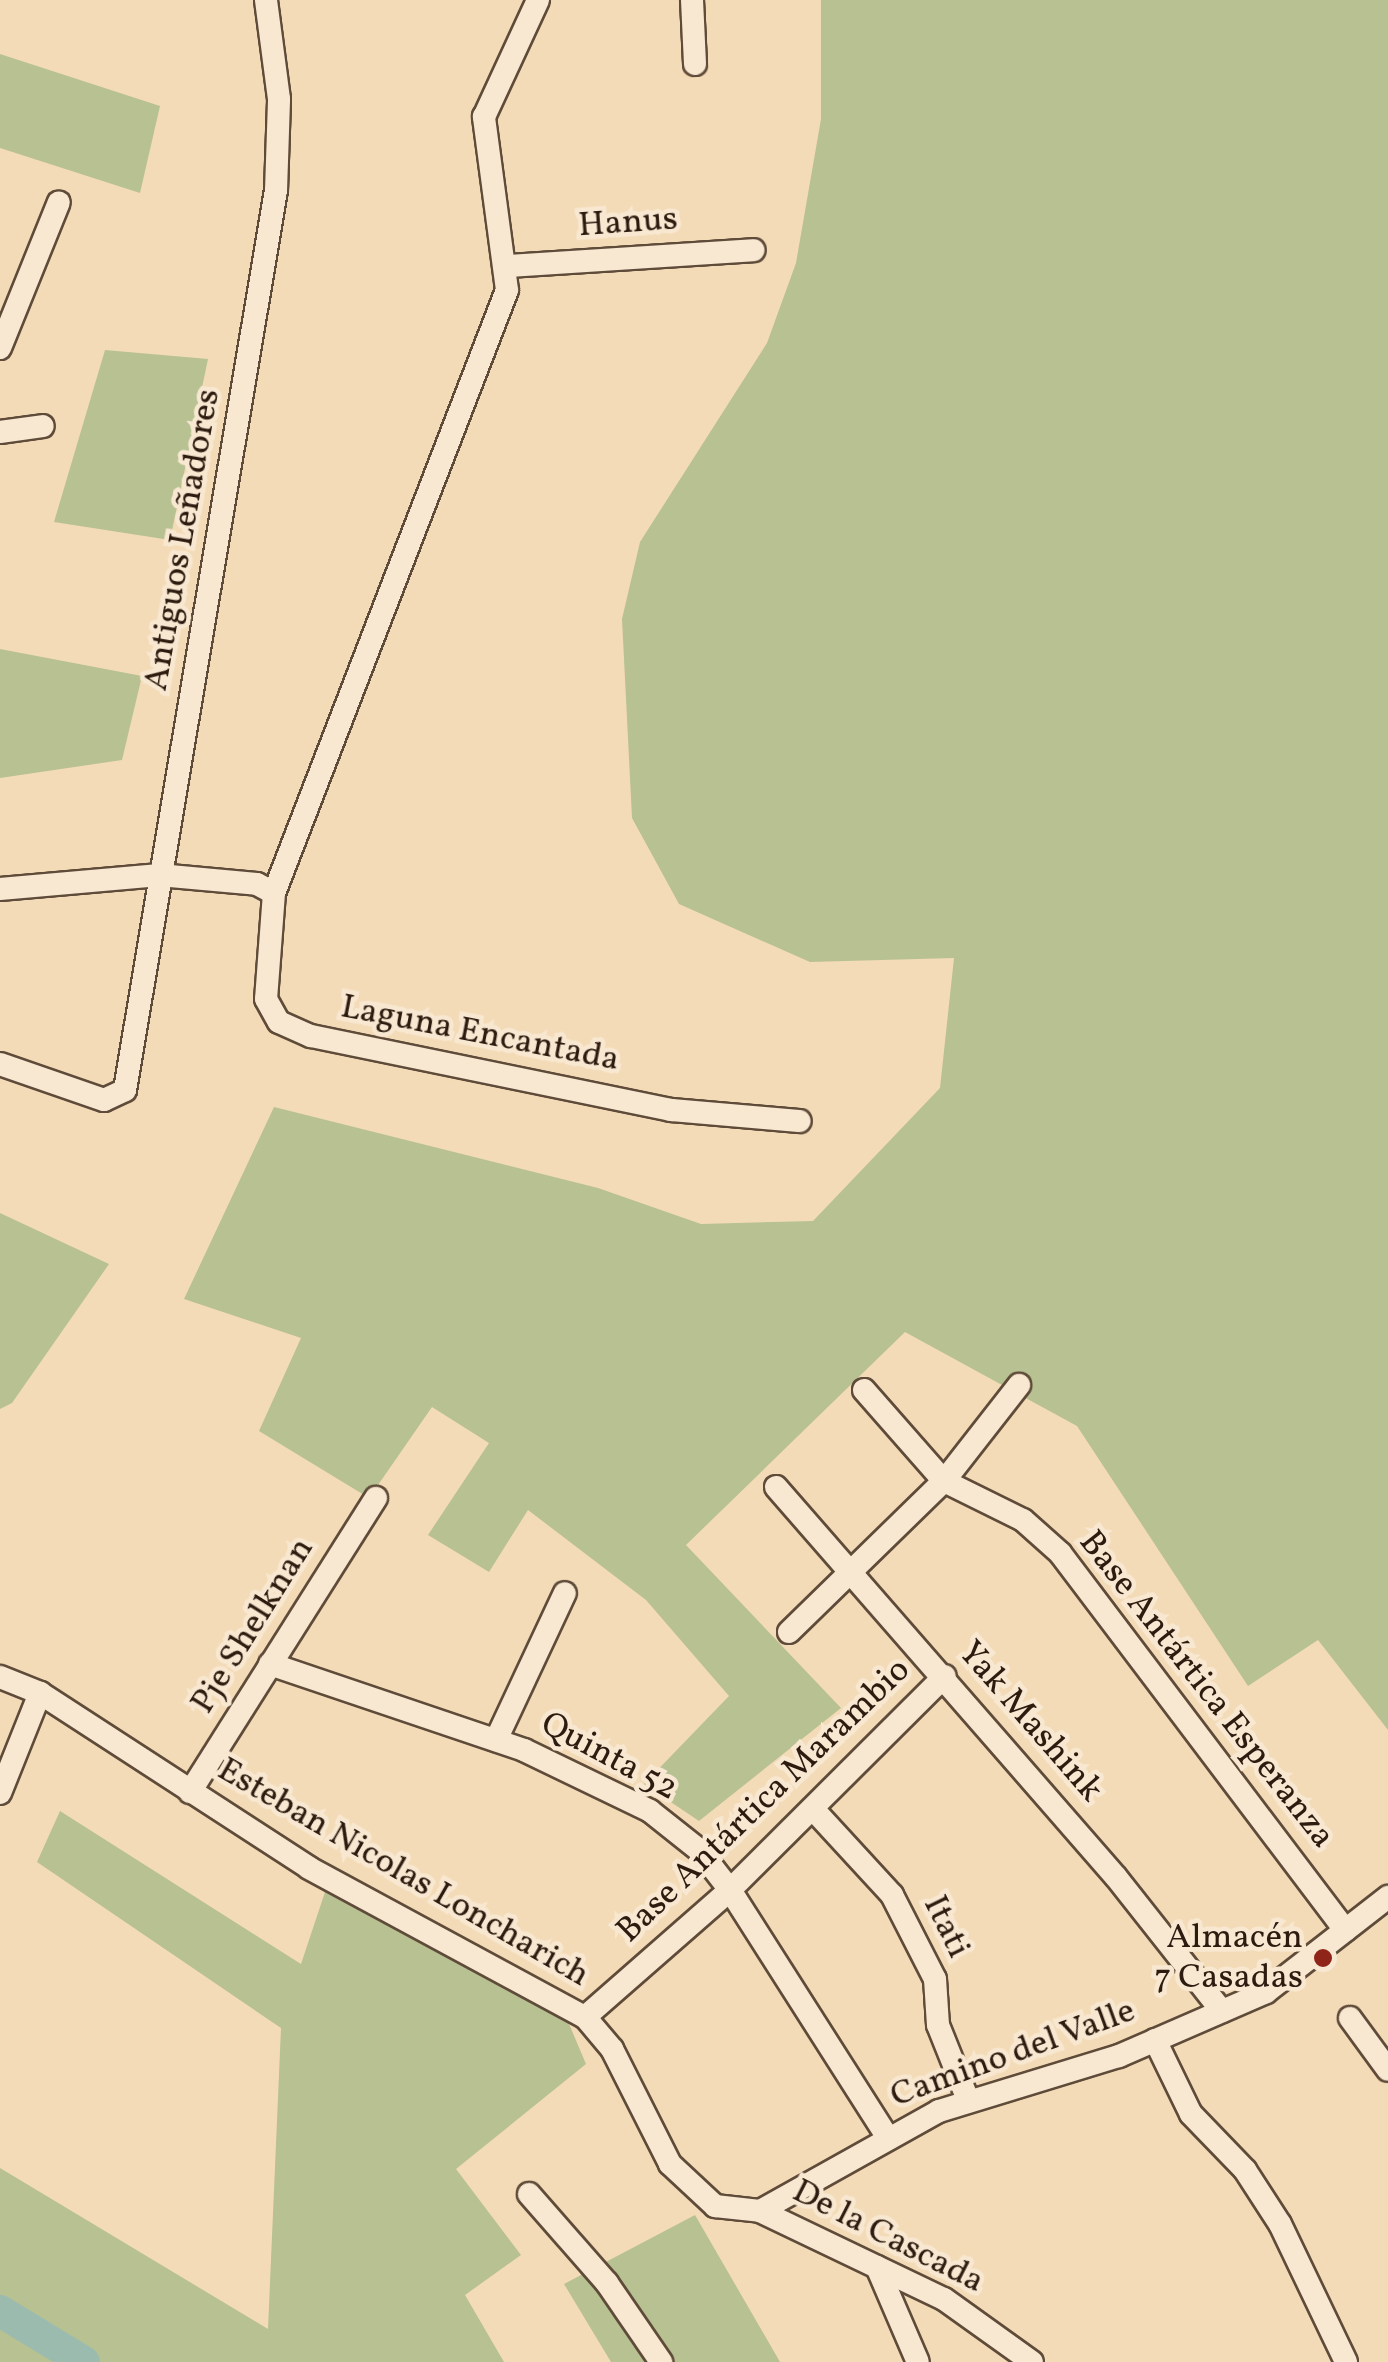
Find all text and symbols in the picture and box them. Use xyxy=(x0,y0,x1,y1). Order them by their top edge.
street label: Hanus xyxy=(577,199,679,247)
street label: Antiguos Leñadores xyxy=(136,386,230,694)
street label: Laguna Encantada xyxy=(337,986,623,1082)
street label: Base Antártica Esperanza xyxy=(1069,1523,1343,1857)
street label: Pje Shelknan xyxy=(182,1530,324,1722)
street label: Yak Mashink xyxy=(949,1633,1111,1811)
street label: Base Antártica Marambio xyxy=(608,1650,920,1952)
street label: Quinta 52 xyxy=(533,1703,685,1811)
street label: Esteban Nicolas Loncharich xyxy=(210,1749,596,1997)
street label: Itati xyxy=(913,1889,979,1965)
place label: Almacén 7 Casadas xyxy=(1154,1917,1303,1999)
marker: Almacén 7 Casadas xyxy=(1312,1947,1334,1969)
street label: Camino del Valle xyxy=(885,1990,1141,2118)
street label: De la Cascada xyxy=(785,2171,991,2303)

